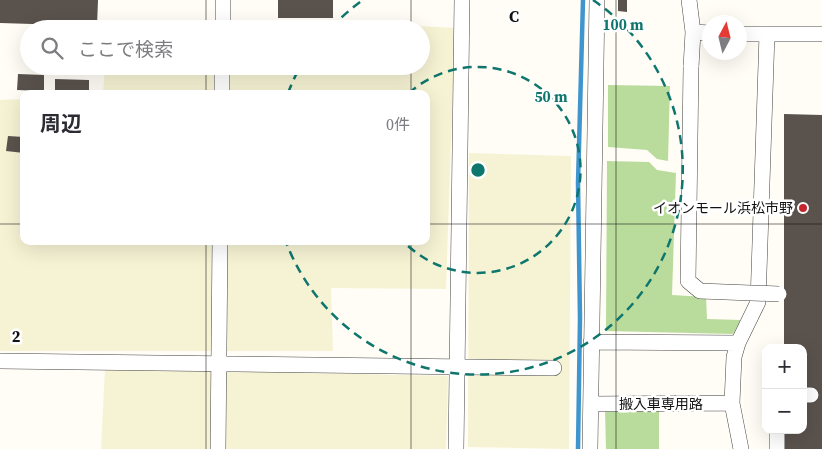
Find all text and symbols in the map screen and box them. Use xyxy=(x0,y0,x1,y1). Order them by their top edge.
text: C xyxy=(509,5,519,27)
text: 100 m xyxy=(602,14,644,35)
north arrow xyxy=(702,15,747,60)
search box xyxy=(20,20,430,75)
icon: search xyxy=(38,34,66,62)
text: ここで検索 xyxy=(78,36,173,62)
text: 50 m xyxy=(534,86,568,107)
text: 周辺 xyxy=(40,109,82,138)
text: 0件 xyxy=(386,113,410,135)
centre of rings xyxy=(469,161,487,179)
place label: イオンモール浜松市野 xyxy=(653,198,793,218)
marker: イオンモール浜松市野 xyxy=(797,202,809,214)
text: 2 xyxy=(12,325,21,347)
map controls xyxy=(762,344,807,434)
button: + xyxy=(762,344,807,389)
button: − xyxy=(762,389,807,434)
street label: 搬入車専用路 xyxy=(619,394,703,414)

